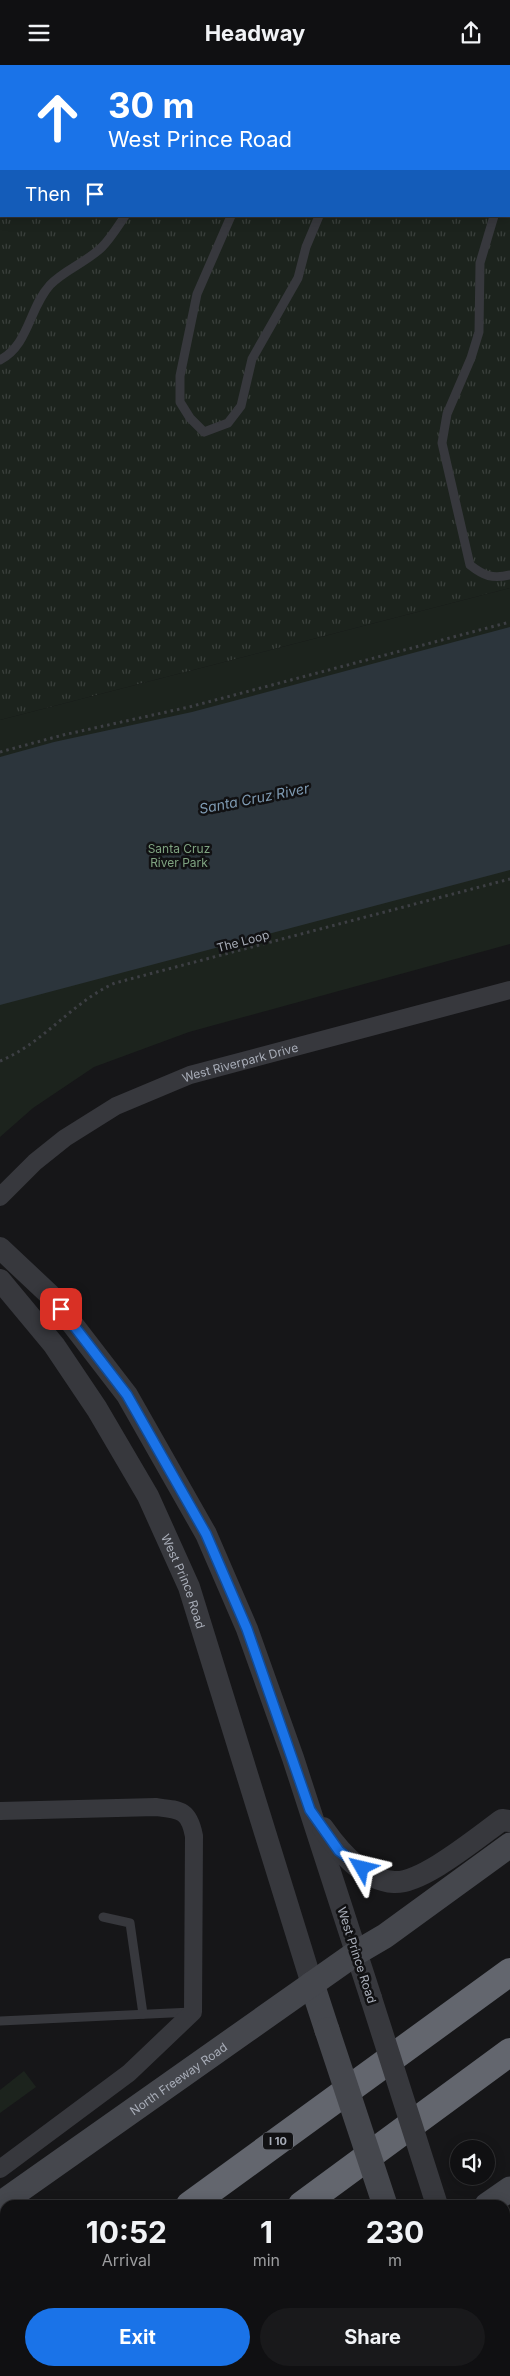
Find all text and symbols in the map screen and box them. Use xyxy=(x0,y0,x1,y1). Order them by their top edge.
icon: menu xyxy=(25,19,53,47)
icon: share xyxy=(457,19,485,47)
text: Headway xyxy=(205,20,305,46)
text: 30 m xyxy=(108,84,194,126)
icon: ahead xyxy=(25,85,90,150)
text: West Prince Road xyxy=(108,126,292,152)
icon: arrive xyxy=(81,180,109,208)
text: Then xyxy=(25,183,71,206)
water label: Santa Cruz River xyxy=(198,779,311,817)
park label: Santa Cruz River Park xyxy=(148,841,210,870)
street label: The Loop xyxy=(215,927,271,955)
street label: West Riverpark Drive xyxy=(180,1039,300,1085)
pin xyxy=(40,1288,82,1330)
icon: arrive xyxy=(47,1295,75,1323)
street label: West Prince Road xyxy=(159,1531,209,1630)
position arrow xyxy=(335,1841,387,1893)
street label: West Prince Road xyxy=(334,1905,380,2005)
street label: North Freeway Road xyxy=(127,2039,230,2118)
road number: I 10 xyxy=(263,2133,293,2149)
map controls xyxy=(450,2140,495,2185)
button: sound xyxy=(450,2140,495,2185)
text: 10:52 xyxy=(86,2214,167,2250)
text: 1 xyxy=(260,2214,273,2250)
text: 230 xyxy=(366,2214,424,2250)
text: Arrival xyxy=(102,2250,151,2270)
text: min xyxy=(253,2250,280,2270)
text: m xyxy=(388,2250,402,2270)
button: Exit xyxy=(25,2308,250,2366)
button: Share xyxy=(260,2308,485,2366)

